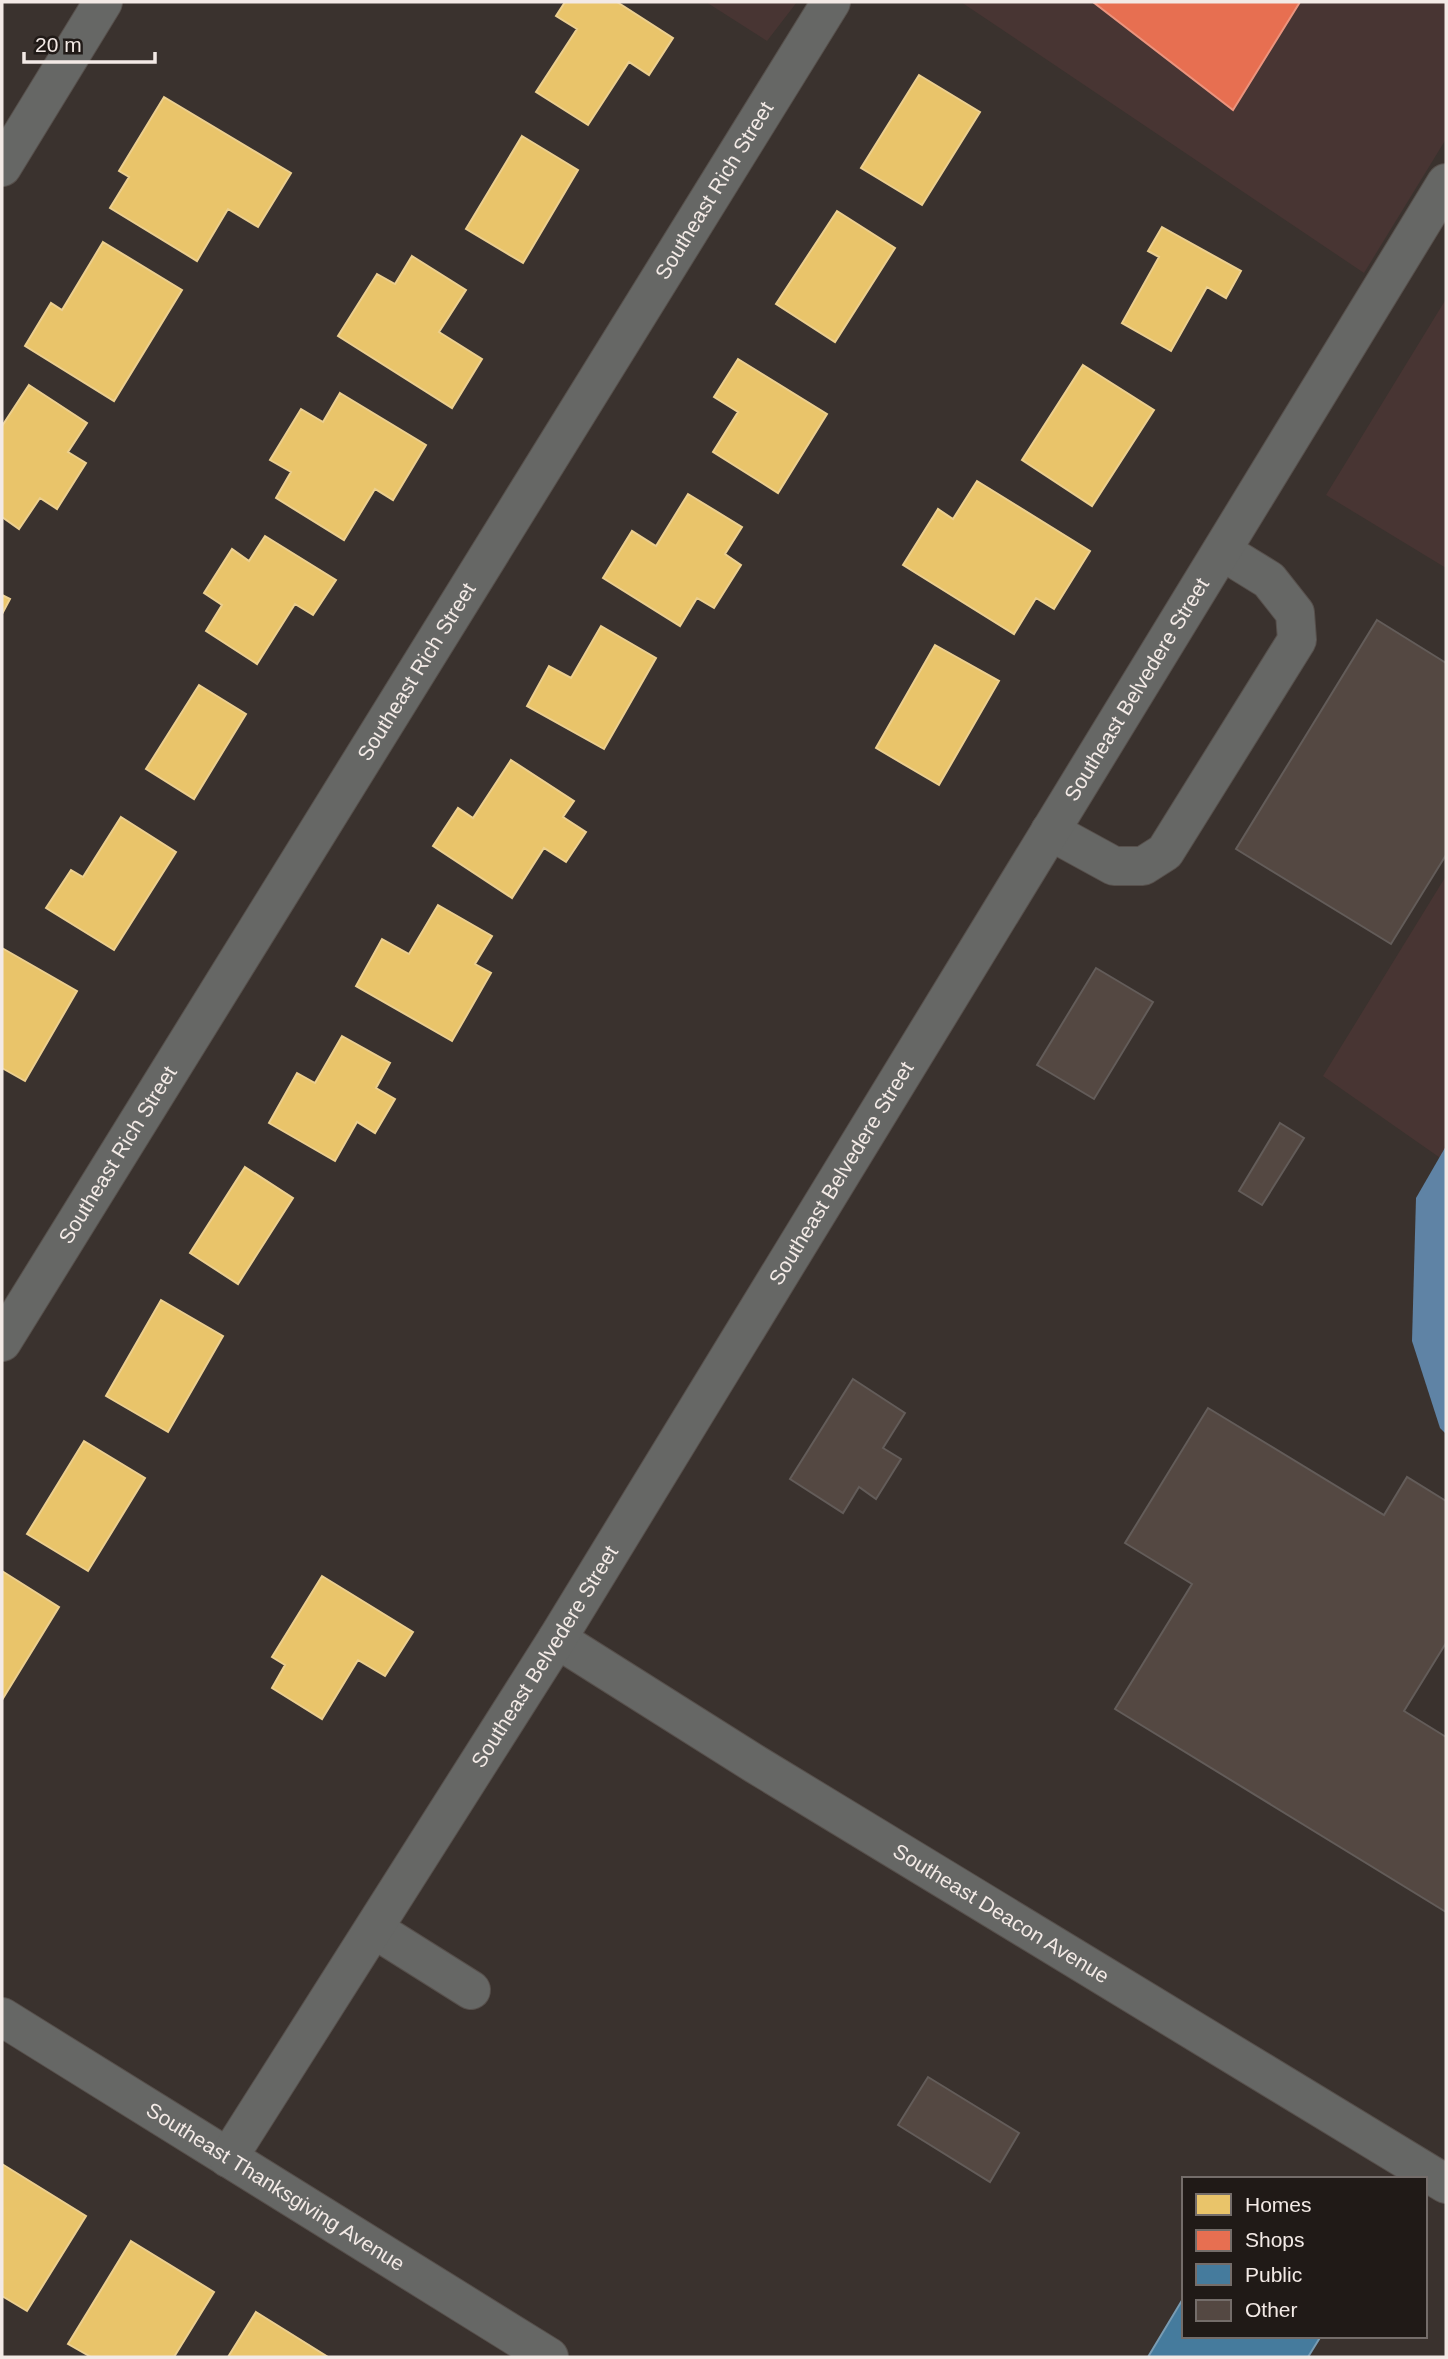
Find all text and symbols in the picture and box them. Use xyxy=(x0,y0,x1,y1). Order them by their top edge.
scale bar xyxy=(24,21,156,65)
text: 20 m xyxy=(35,33,82,56)
street label: Southeast Rich Street xyxy=(650,97,778,283)
street label: Southeast Belvedere Street xyxy=(1060,573,1213,805)
street label: Southeast Rich Street xyxy=(353,578,480,765)
street label: Southeast Belvedere Street xyxy=(764,1057,918,1289)
street label: Southeast Rich Street xyxy=(54,1062,181,1248)
street label: Southeast Belvedere Street xyxy=(467,1541,622,1772)
street label: Southeast Deacon Avenue xyxy=(889,1839,1113,1987)
street label: Southeast Thanksgiving Avenue xyxy=(142,2098,409,2275)
legend xyxy=(1182,2177,1427,2338)
text: Homes xyxy=(1245,2193,1312,2216)
text: Shops xyxy=(1245,2228,1305,2251)
text: Public xyxy=(1245,2263,1302,2286)
text: Other xyxy=(1245,2298,1298,2321)

